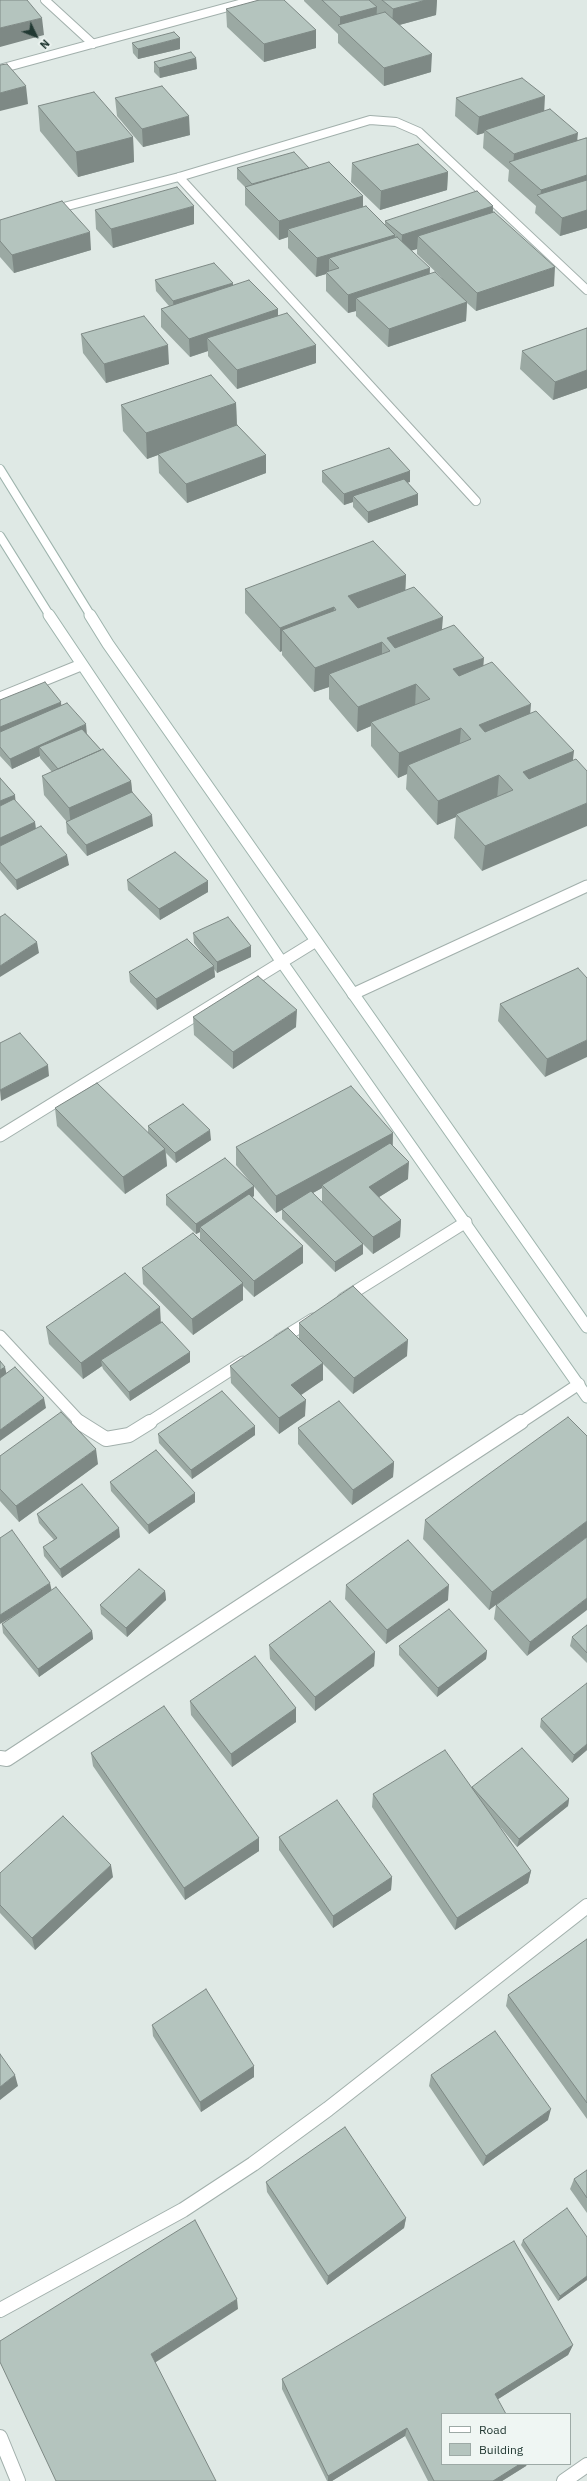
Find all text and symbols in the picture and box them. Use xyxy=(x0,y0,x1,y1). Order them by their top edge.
north arrow xyxy=(16,16,56,56)
text: N xyxy=(37,36,53,52)
legend xyxy=(441,2413,571,2465)
text: Road xyxy=(479,2422,507,2437)
text: Building xyxy=(479,2442,523,2457)

